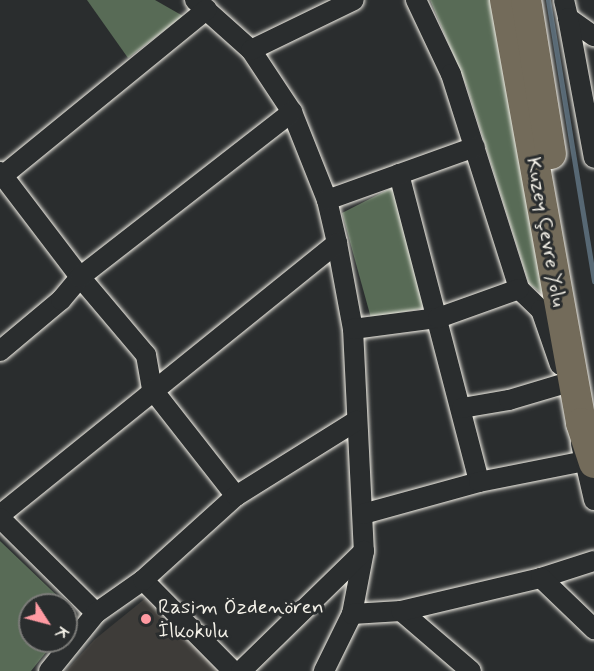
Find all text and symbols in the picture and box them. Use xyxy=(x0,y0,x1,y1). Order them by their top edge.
street label: Kuzey Çevre Yolu xyxy=(520,155,572,309)
north arrow xyxy=(18,593,78,653)
place label: Rasim Özdenören İlkokulu xyxy=(158,594,324,644)
marker: Rasim Özdenören İlkokulu xyxy=(139,612,153,626)
text: K xyxy=(50,622,73,643)

